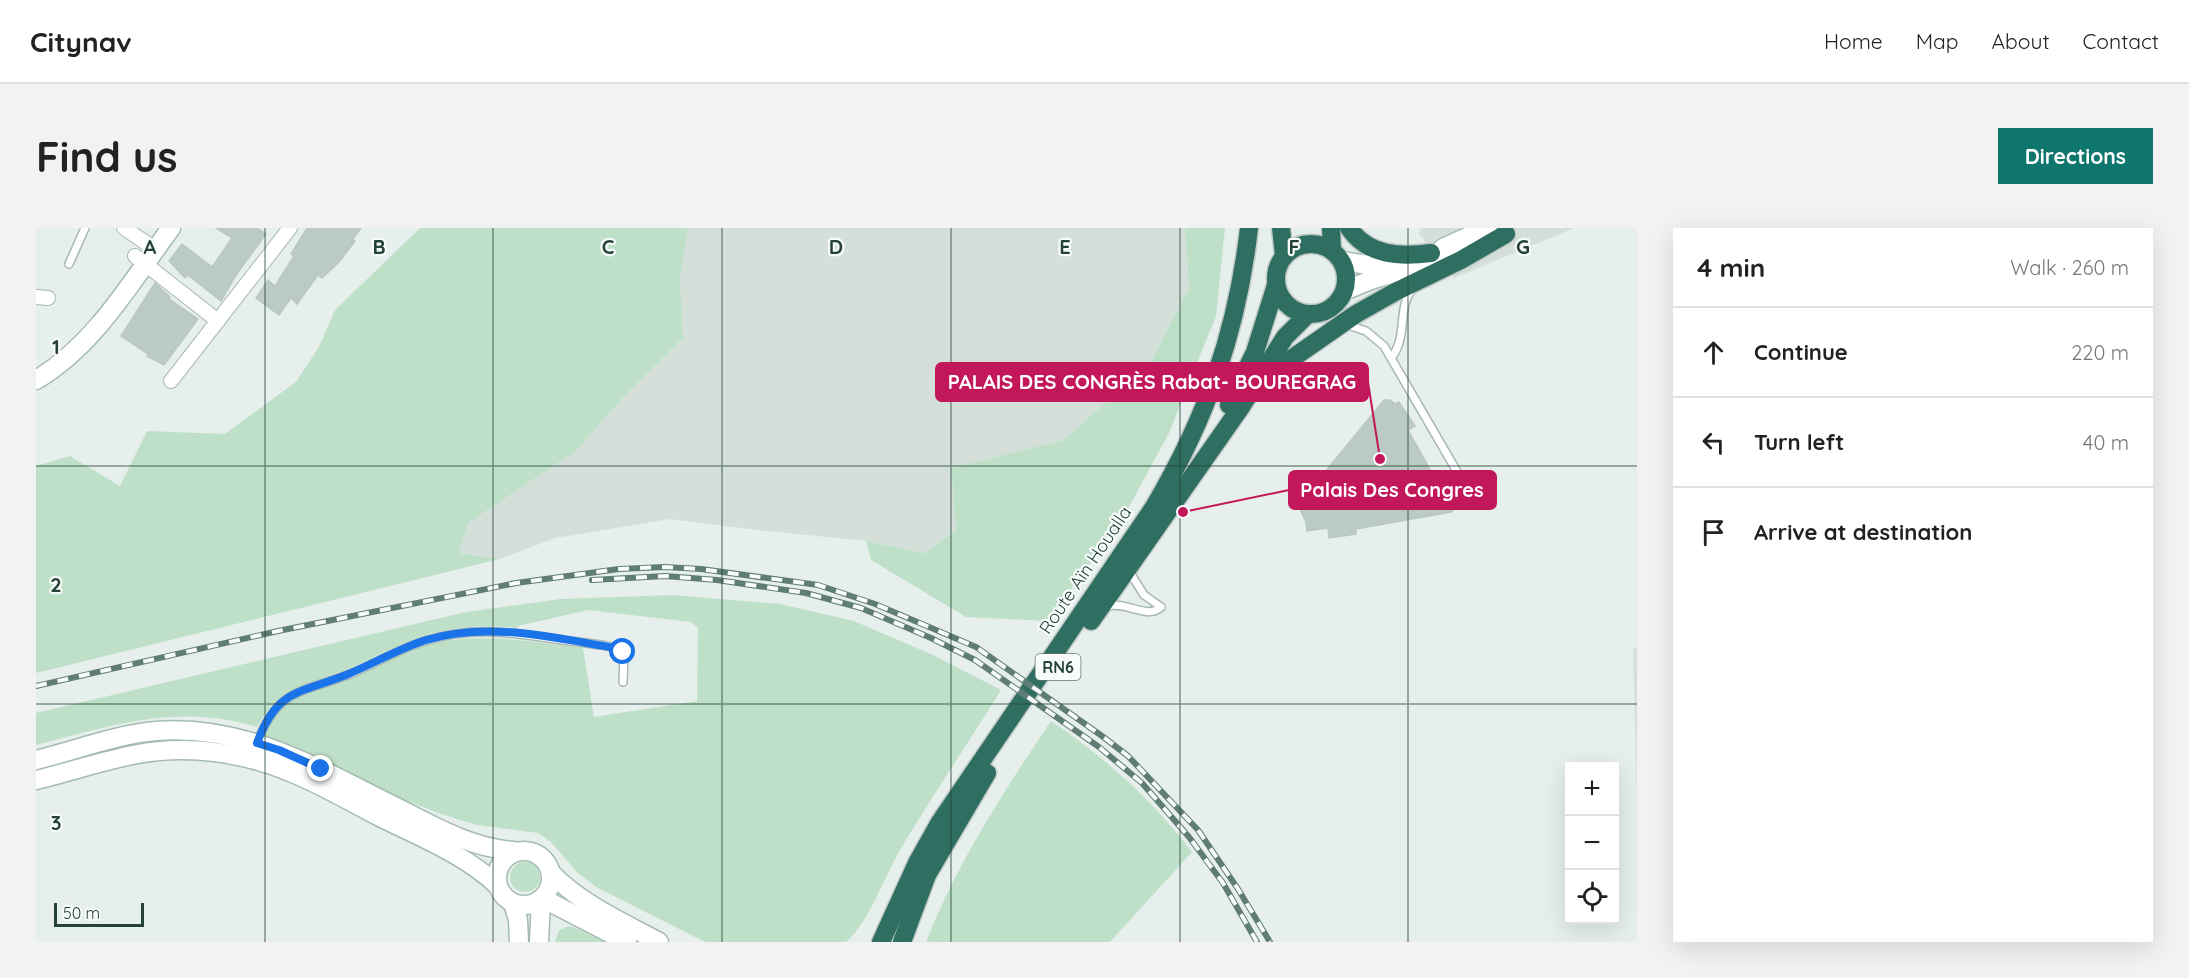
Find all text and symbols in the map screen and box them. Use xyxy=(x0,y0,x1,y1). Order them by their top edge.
text: Citynav xyxy=(30,24,132,59)
text: Home xyxy=(1824,28,1883,54)
text: Map xyxy=(1916,28,1959,54)
text: About xyxy=(1992,28,2050,54)
text: Contact xyxy=(2083,28,2159,54)
button: Directions xyxy=(1998,128,2153,184)
text: Find us xyxy=(36,130,178,183)
text: A xyxy=(144,234,157,259)
text: B xyxy=(372,234,386,259)
text: C xyxy=(602,234,615,259)
text: D xyxy=(829,234,843,259)
text: E xyxy=(1059,234,1071,259)
text: F xyxy=(1288,234,1300,259)
text: G xyxy=(1516,234,1530,259)
text: 4 min xyxy=(1697,251,1765,284)
text: Walk · 260 m xyxy=(2010,255,2129,280)
text: 1 xyxy=(52,334,60,359)
icon: ahead xyxy=(1697,336,1730,369)
text: Continue xyxy=(1754,338,1848,366)
text: 220 m xyxy=(2071,340,2129,365)
callout: PALAIS DES CONGRÈS Rabat- BOUREGRAG xyxy=(936,363,1368,401)
text: PALAIS DES CONGRÈS Rabat- BOUREGRAG xyxy=(948,369,1356,394)
icon: left xyxy=(1697,426,1730,459)
text: Turn left xyxy=(1754,428,1844,456)
text: 40 m xyxy=(2083,430,2129,455)
callout: Palais Des Congres xyxy=(1289,471,1496,509)
text: Palais Des Congres xyxy=(1300,477,1484,502)
street label: Route Aïn Houalla xyxy=(1034,502,1136,638)
icon: arrive xyxy=(1697,516,1730,549)
text: Arrive at destination xyxy=(1754,518,1972,546)
text: 2 xyxy=(50,572,62,597)
route start xyxy=(609,638,635,664)
road number: RN6 xyxy=(1036,654,1080,680)
route end xyxy=(307,755,333,781)
map controls xyxy=(1565,762,1619,924)
button: + xyxy=(1565,762,1619,816)
text: 3 xyxy=(51,810,61,835)
button: − xyxy=(1565,816,1619,870)
button: locate xyxy=(1565,870,1619,924)
scale bar xyxy=(54,900,144,928)
text: 50 m xyxy=(63,903,100,923)

